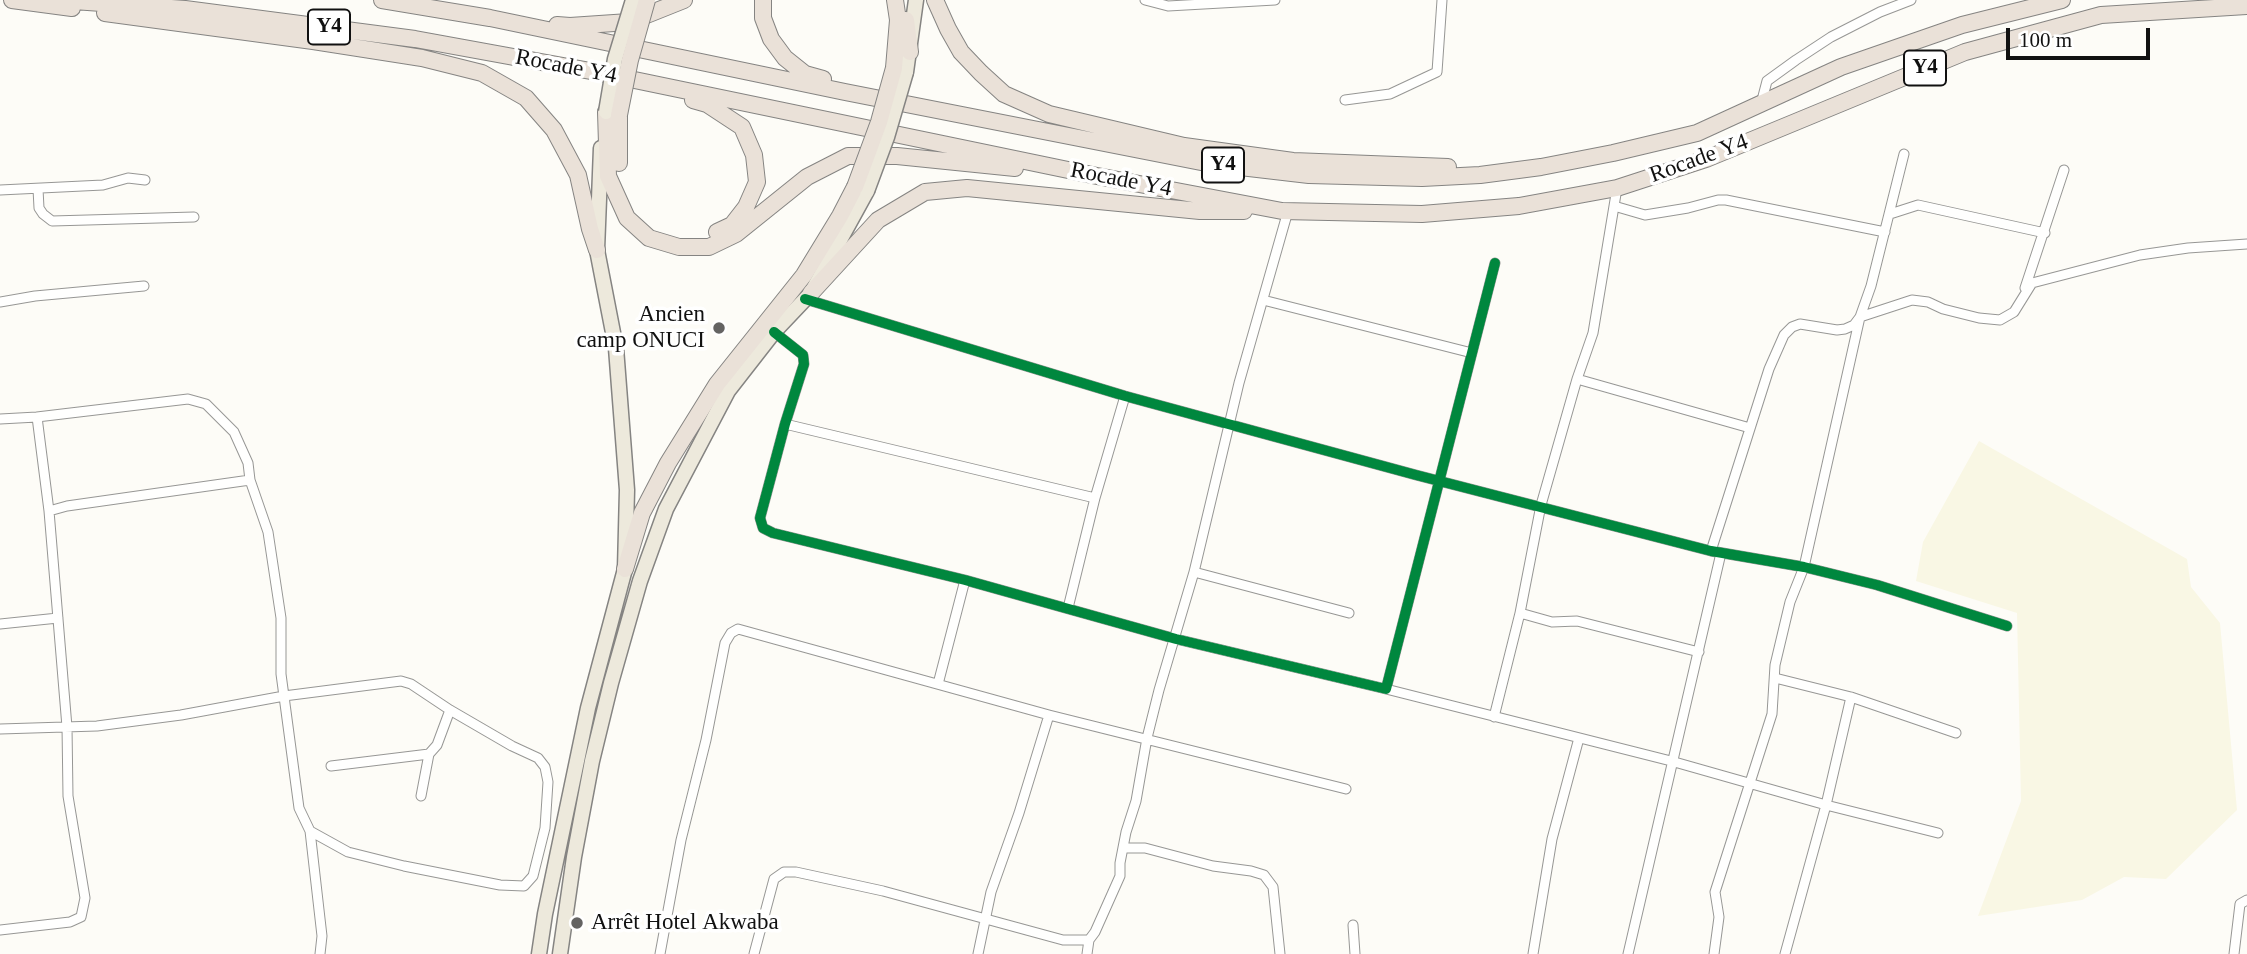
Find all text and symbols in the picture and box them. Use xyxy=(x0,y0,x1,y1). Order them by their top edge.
road number: Y4 xyxy=(308,10,350,44)
scale bar xyxy=(2009,14,2152,58)
text: 100 m xyxy=(2019,28,2072,52)
street label: Rocade Y4 xyxy=(513,44,619,90)
road number: Y4 xyxy=(1904,50,1946,86)
street label: Rocade Y4 xyxy=(1646,128,1752,190)
road number: Y4 xyxy=(1202,148,1244,182)
street label: Rocade Y4 xyxy=(1068,157,1174,203)
place label: Ancien camp ONUCI xyxy=(577,301,705,355)
marker: Ancien camp ONUCI xyxy=(711,320,727,336)
place label: Arrêt Hotel Akwaba xyxy=(591,909,779,937)
marker: Arrêt Hotel Akwaba xyxy=(569,915,585,931)

